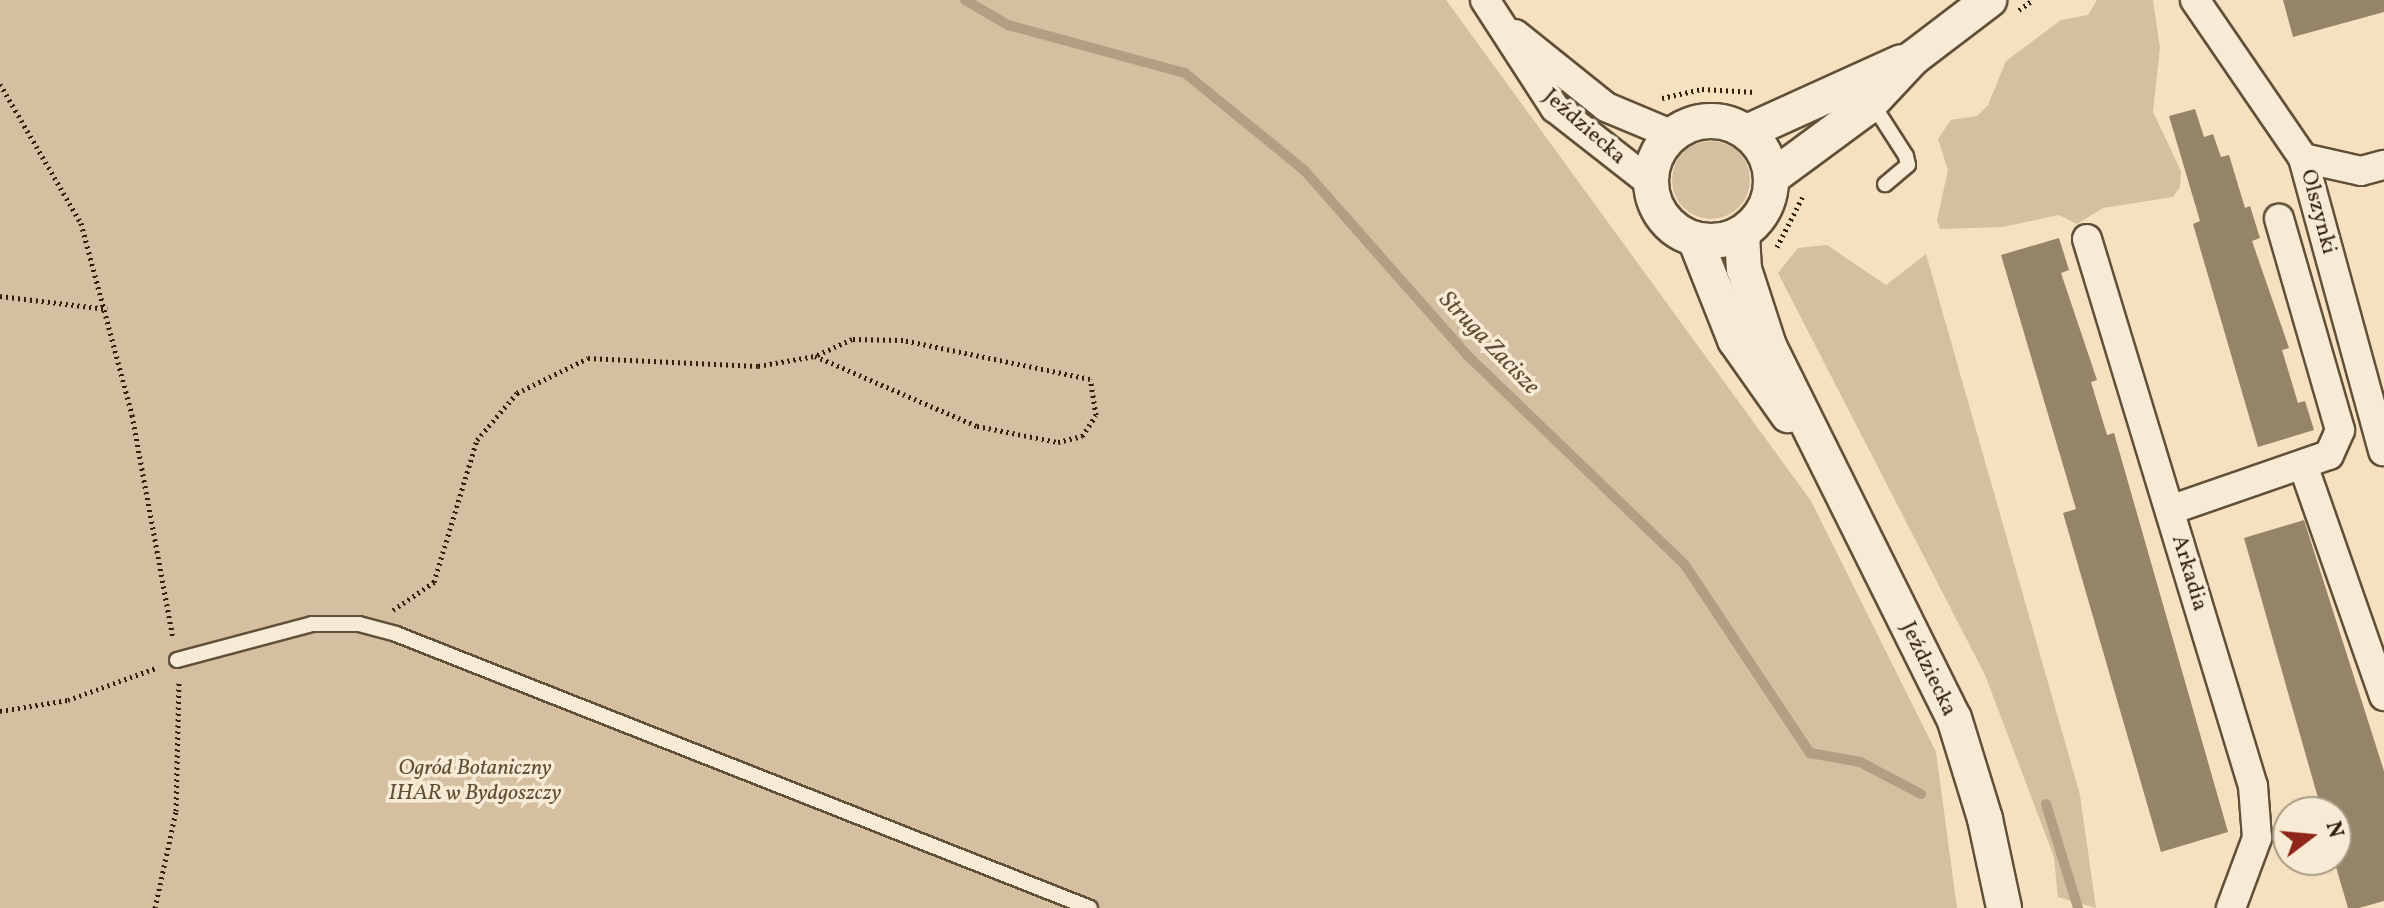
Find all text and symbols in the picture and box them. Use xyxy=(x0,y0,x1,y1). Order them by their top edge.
street label: Jeździecka xyxy=(1537,84,1631,170)
street label: Olszynki xyxy=(2294,167,2342,257)
water label: Struga Zacisze xyxy=(1432,286,1544,402)
street label: Arkadia xyxy=(2165,532,2213,614)
street label: Jeździecka xyxy=(1894,618,1962,720)
park label: Ogród Botaniczny IHAR w Bydgoszczy xyxy=(388,755,562,806)
north arrow xyxy=(2272,796,2352,876)
text: N xyxy=(2317,818,2351,842)

